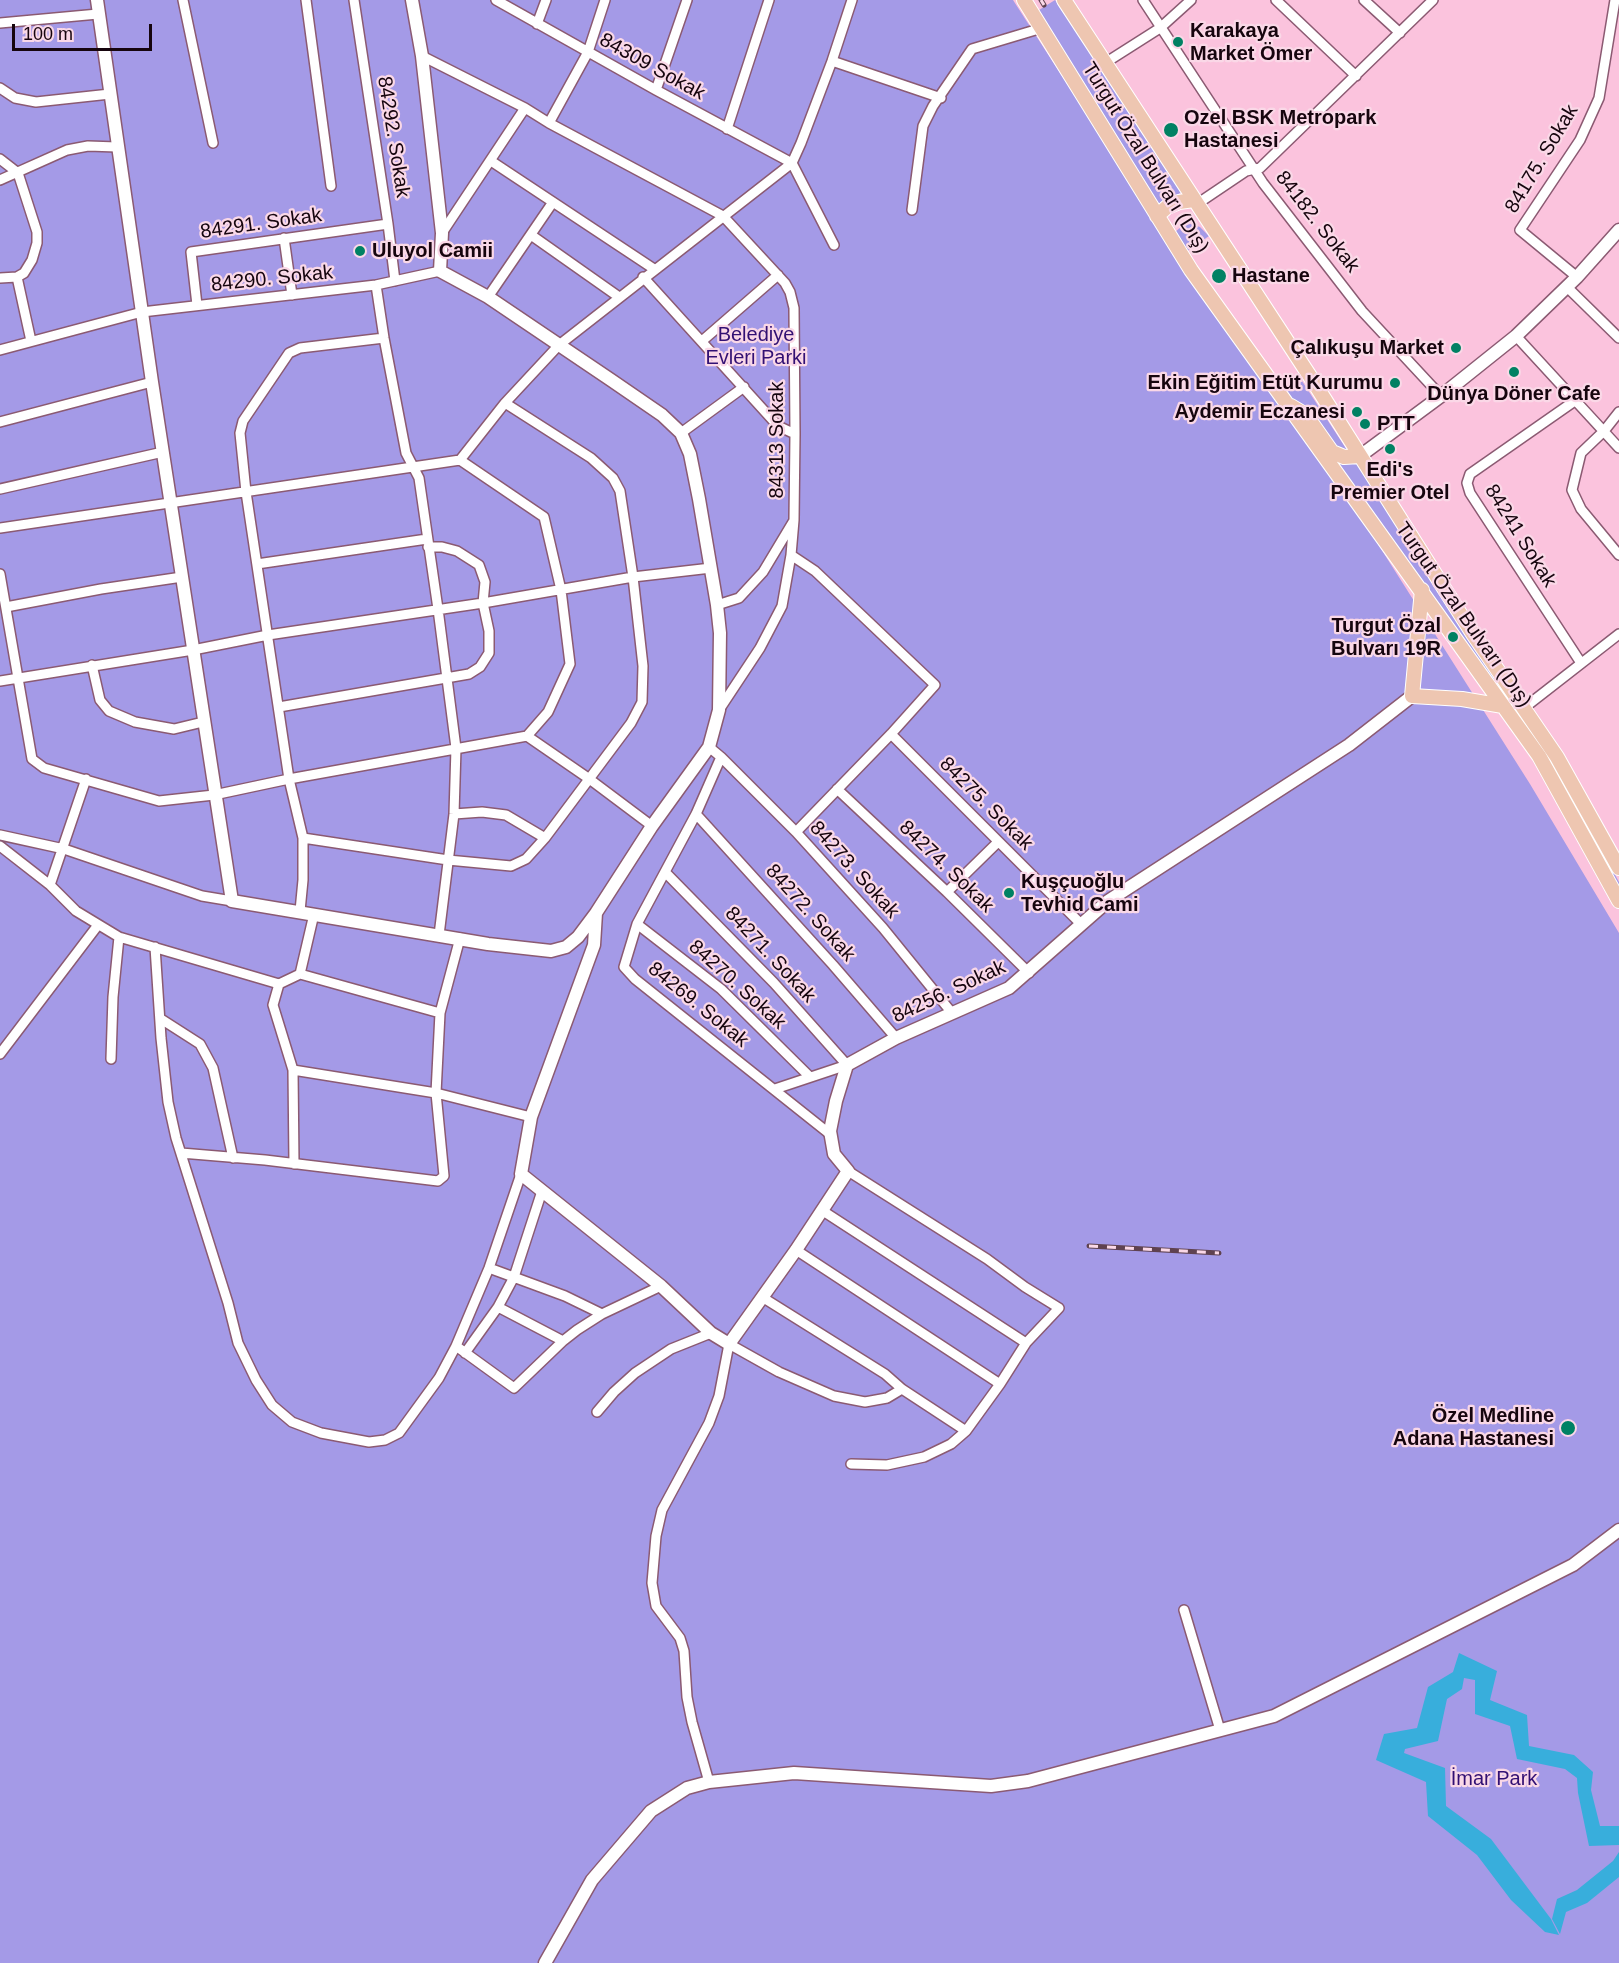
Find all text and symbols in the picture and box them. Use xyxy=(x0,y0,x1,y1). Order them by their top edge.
scale bar xyxy=(15,12,154,50)
place label: Karakaya Market Ömer xyxy=(1190,19,1312,66)
text: 100 m xyxy=(23,24,73,44)
street label: 84309 Sokak xyxy=(595,28,709,106)
marker: Karakaya Market Ömer xyxy=(1171,35,1185,49)
street label: Turgut Özal Bulvarı (Dış) xyxy=(1076,58,1214,258)
street label: 84292. Sokak xyxy=(372,75,414,199)
street label: 84175. Sokak xyxy=(1500,100,1584,218)
place label: Ozel BSK Metropark Hastanesi xyxy=(1184,106,1376,153)
marker: Ozel BSK Metropark Hastanesi xyxy=(1162,121,1180,139)
street label: 84182. Sokak xyxy=(1270,166,1364,278)
street label: 84291. Sokak xyxy=(199,204,323,244)
place label: Uluyol Camii xyxy=(372,239,493,263)
marker: Uluyol Camii xyxy=(353,244,367,258)
street label: 84290. Sokak xyxy=(210,261,334,297)
place label: Hastane xyxy=(1232,264,1310,288)
marker: Hastane xyxy=(1210,267,1228,285)
park label: Belediye Evleri Parki xyxy=(705,323,807,370)
place label: Çalıkuşu Market xyxy=(1291,336,1444,360)
marker: Çalıkuşu Market xyxy=(1449,341,1463,355)
marker: Dünya Döner Cafe xyxy=(1507,365,1521,379)
place label: Ekin Eğitim Etüt Kurumu xyxy=(1147,371,1383,395)
marker: Ekin Eğitim Etüt Kurumu xyxy=(1388,376,1402,390)
street label: 84313 Sokak xyxy=(765,382,789,498)
place label: Dünya Döner Cafe xyxy=(1427,382,1601,406)
place label: Aydemir Eczanesi xyxy=(1175,400,1345,424)
marker: Aydemir Eczanesi xyxy=(1350,405,1364,419)
place label: PTT xyxy=(1377,412,1415,436)
marker: PTT xyxy=(1358,417,1372,431)
marker: Edi's Premier Otel xyxy=(1383,442,1397,456)
place label: Edi's Premier Otel xyxy=(1331,458,1449,505)
street label: 84241 Sokak xyxy=(1479,480,1561,592)
street label: Turgut Özal Bulvarı (Dış) xyxy=(1390,518,1536,712)
place label: Turgut Özal Bulvarı 19R xyxy=(1331,614,1441,661)
marker: Turgut Özal Bulvarı 19R xyxy=(1446,630,1460,644)
street label: 84275. Sokak xyxy=(934,752,1038,856)
street label: 84274. Sokak xyxy=(894,816,998,918)
street label: 84273. Sokak xyxy=(804,817,904,923)
street label: 84272. Sokak xyxy=(760,860,860,966)
place label: Kuşçuoğlu Tevhid Cami xyxy=(1021,870,1138,917)
marker: Kuşçuoğlu Tevhid Cami xyxy=(1002,886,1016,900)
street label: 84271. Sokak xyxy=(720,902,820,1008)
street label: 84270. Sokak xyxy=(684,935,790,1035)
street label: 84256. Sokak xyxy=(889,955,1009,1029)
street label: 84269. Sokak xyxy=(643,957,753,1053)
place label: Özel Medline Adana Hastanesi xyxy=(1393,1404,1554,1451)
marker: Özel Medline Adana Hastanesi xyxy=(1559,1419,1577,1437)
park label: İmar Park xyxy=(1451,1767,1537,1791)

